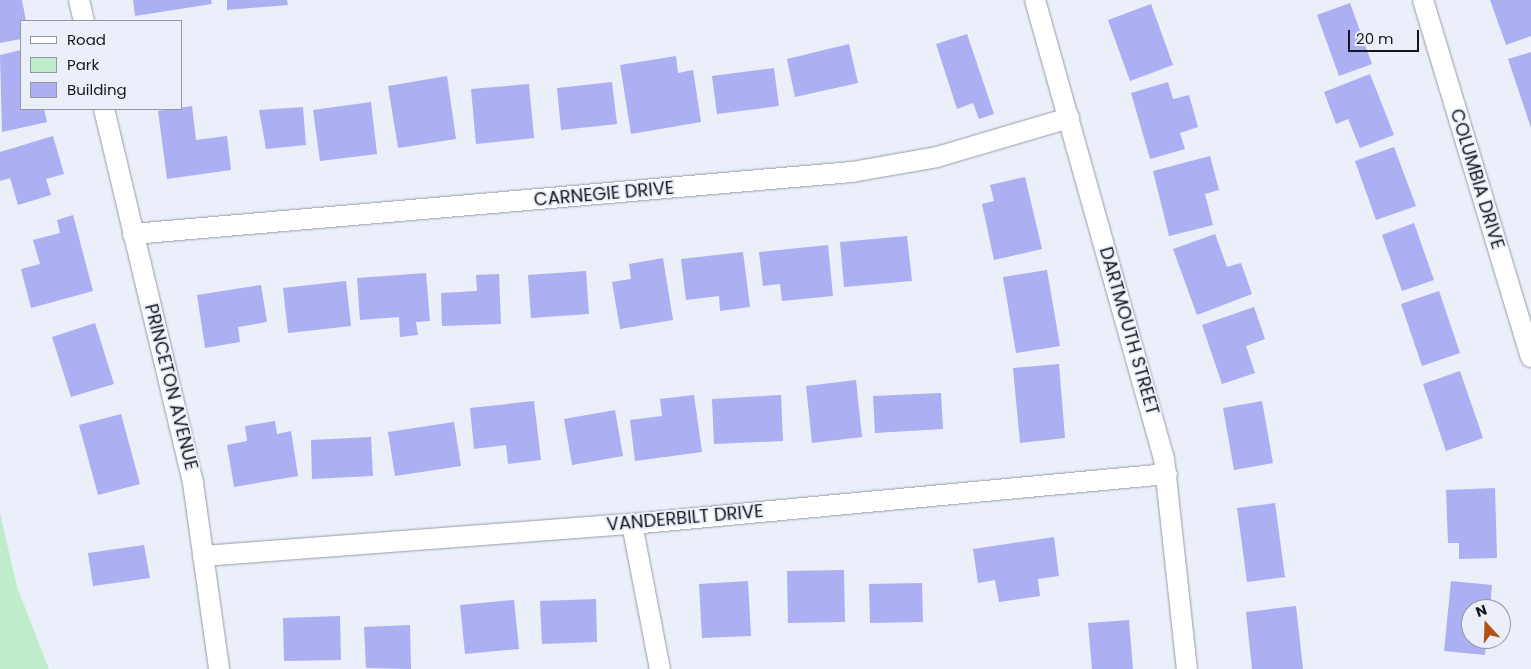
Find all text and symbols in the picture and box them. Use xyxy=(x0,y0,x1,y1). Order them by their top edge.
legend xyxy=(20,20,182,110)
scale bar xyxy=(1351,20,1422,52)
text: 20 m xyxy=(1356,28,1394,49)
text: Road xyxy=(67,29,106,50)
text: Park xyxy=(67,54,99,75)
text: Building xyxy=(67,79,127,100)
street label: COLUMBIA DRIVE xyxy=(1445,106,1509,252)
street label: CARNEGIE DRIVE xyxy=(533,177,675,211)
street label: DARTMOUTH STREET xyxy=(1095,244,1163,418)
street label: PRINCETON AVENUE xyxy=(140,302,202,472)
street label: VANDERBILT DRIVE xyxy=(606,500,764,536)
north arrow xyxy=(1461,599,1511,649)
text: N xyxy=(1473,600,1490,622)

